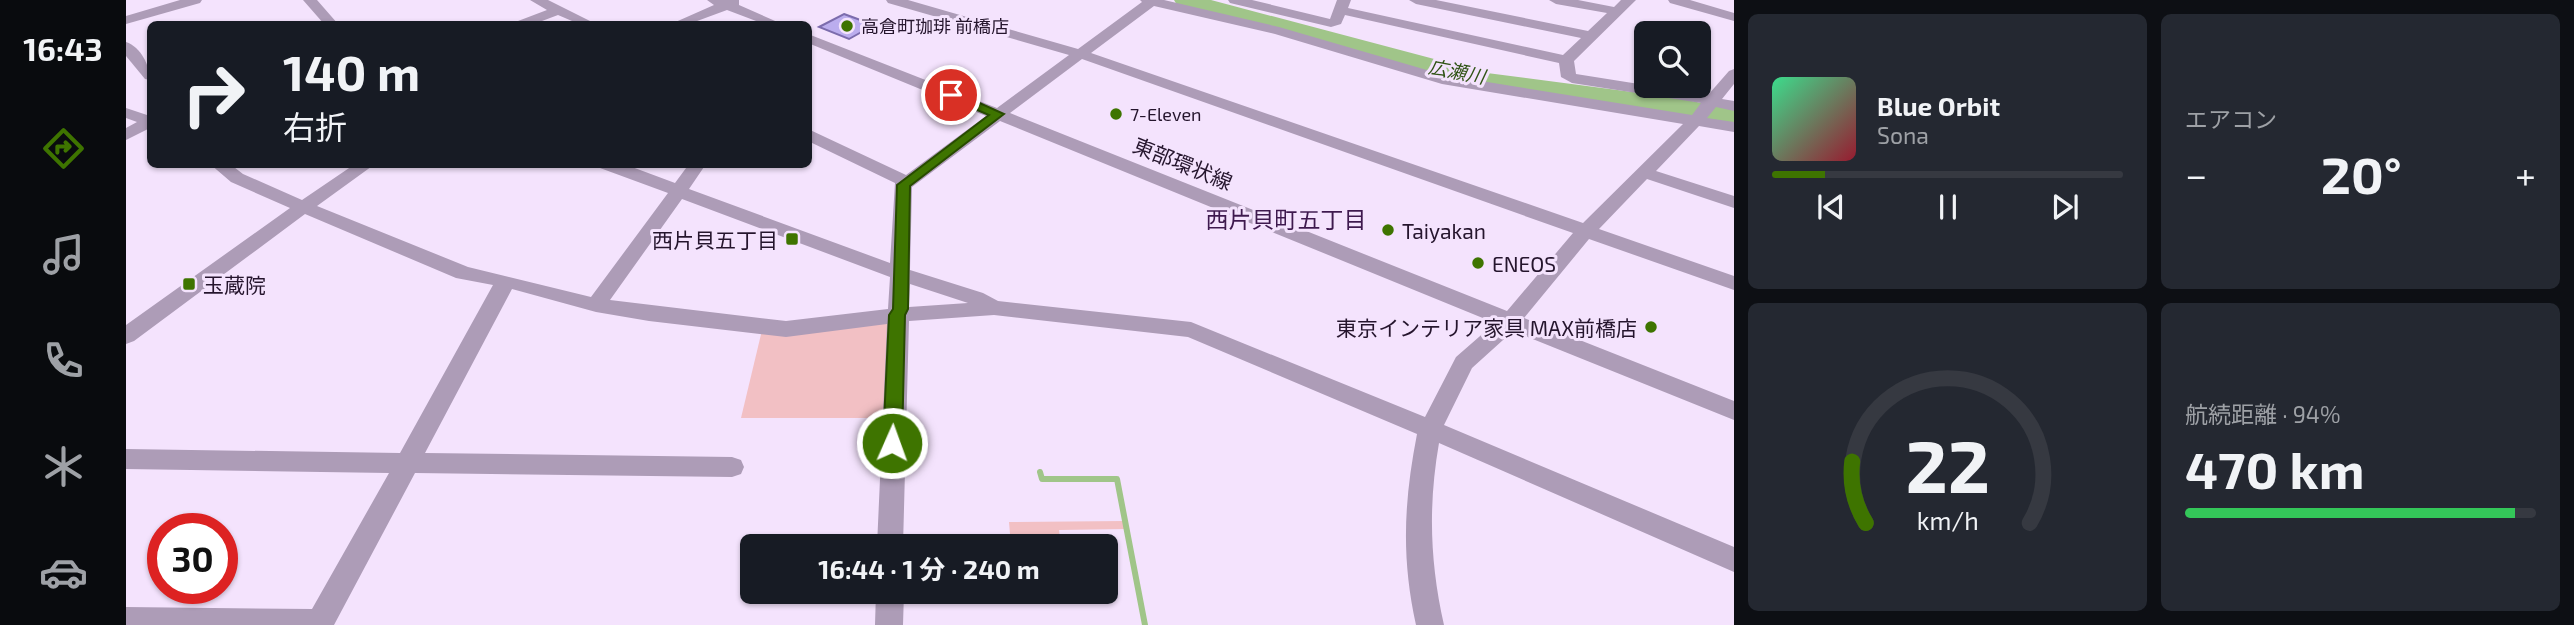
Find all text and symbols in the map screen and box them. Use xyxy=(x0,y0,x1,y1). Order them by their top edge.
place label: 高倉町珈琲 前橋店 xyxy=(861,15,1009,37)
marker: 高倉町珈琲 前橋店 xyxy=(839,18,855,34)
map controls xyxy=(1634,21,1711,98)
button: search xyxy=(1634,21,1711,98)
text: 16:43 xyxy=(23,29,103,67)
text: 140 m xyxy=(283,42,420,101)
icon: right xyxy=(168,49,259,140)
water label: 広瀬川 xyxy=(1427,54,1489,88)
pin xyxy=(921,65,981,125)
icon: arrive xyxy=(932,76,970,114)
text: Blue Orbit xyxy=(1877,90,2000,121)
place label: 7-Eleven xyxy=(1130,103,1202,125)
text: エアコン xyxy=(2185,105,2277,133)
marker: 7-Eleven xyxy=(1108,106,1124,122)
text: 右折 xyxy=(283,107,347,145)
text: Sona xyxy=(1877,121,1929,149)
icon: directions xyxy=(39,124,88,173)
street label: 東部環状線 xyxy=(1130,132,1236,194)
text: 20° xyxy=(2321,142,2402,204)
text: − xyxy=(2185,151,2207,197)
text: + xyxy=(2515,151,2536,197)
icon: previous xyxy=(1812,188,1850,226)
icon: pause xyxy=(1929,188,1967,226)
icon: next xyxy=(2046,188,2084,226)
district label: 西片貝町五丁目 xyxy=(1206,205,1367,233)
place label: Taiyakan xyxy=(1402,218,1486,243)
marker: Taiyakan xyxy=(1380,222,1396,238)
place label: 西片貝五丁目 xyxy=(652,227,778,252)
icon: music xyxy=(39,230,88,279)
marker: 西片貝五丁目 xyxy=(784,231,800,247)
place label: ENEOS xyxy=(1492,251,1556,276)
marker: ENEOS xyxy=(1470,255,1486,271)
place label: 玉蔵院 xyxy=(203,272,266,297)
marker: 玉蔵院 xyxy=(181,276,197,292)
place label: 東京インテリア家具 MAX前橋店 xyxy=(1336,315,1637,340)
marker: 東京インテリア家具 MAX前橋店 xyxy=(1643,319,1659,335)
icon: phone xyxy=(39,336,88,385)
text: 航続距離 · 94% xyxy=(2185,400,2341,428)
position arrow xyxy=(855,406,929,480)
text: 22 xyxy=(1905,420,1990,508)
text: 470 km xyxy=(2185,437,2365,499)
icon: climate xyxy=(39,442,88,491)
text: km/h xyxy=(1916,505,1979,535)
speed limit sign: 30 xyxy=(147,513,238,604)
icon: car xyxy=(39,548,88,597)
text: 16:44 · 1 分 · 240 m xyxy=(818,553,1040,584)

